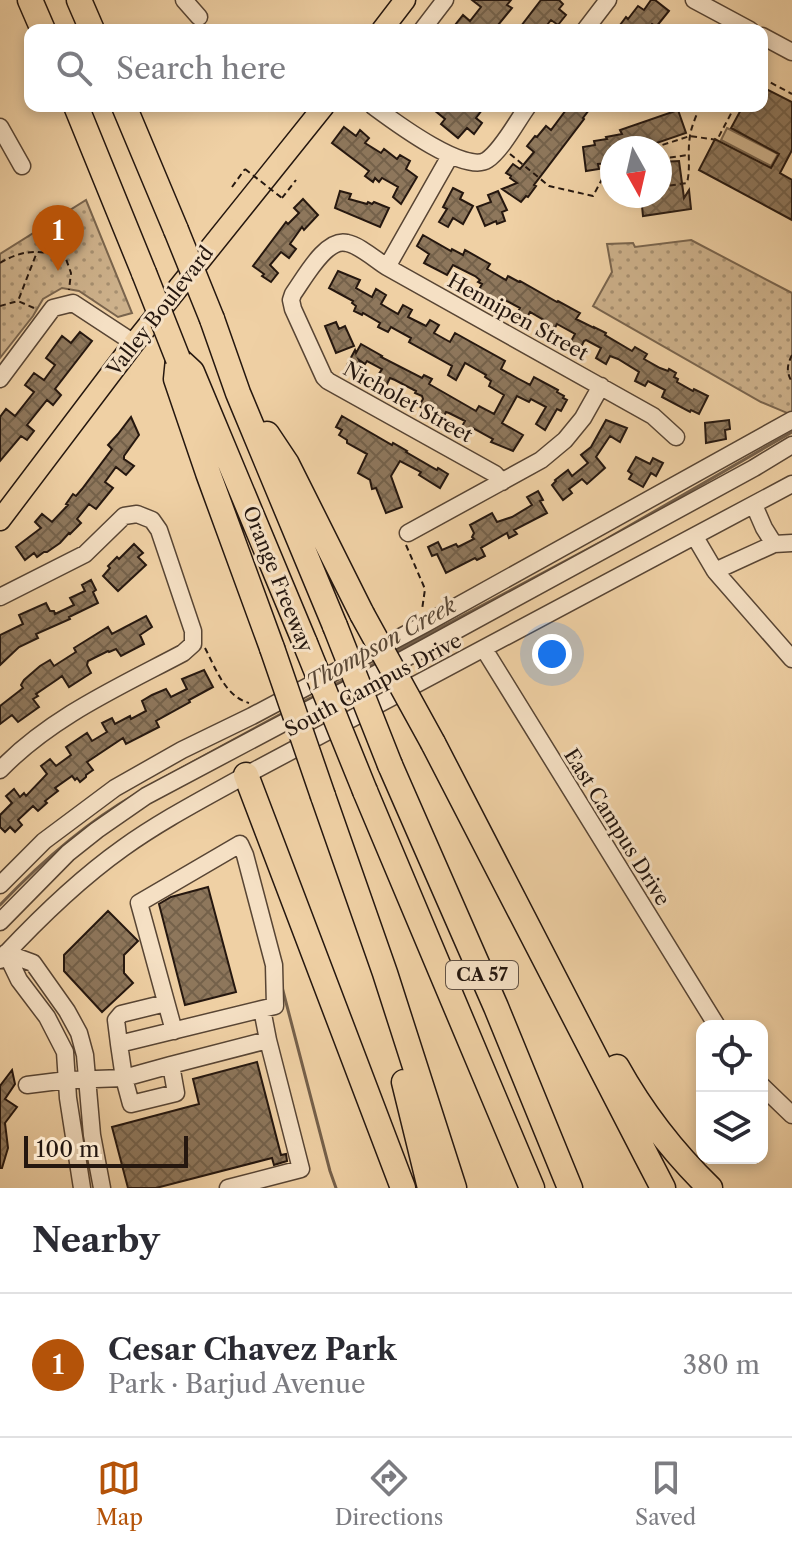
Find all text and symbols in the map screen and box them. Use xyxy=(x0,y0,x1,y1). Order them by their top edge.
search box xyxy=(24,24,768,112)
icon: search xyxy=(52,46,96,90)
text: Search here xyxy=(116,50,286,87)
north arrow xyxy=(600,136,672,208)
pin: 1 xyxy=(32,205,84,271)
street label: Valley Boulevard xyxy=(101,241,218,381)
street label: Hennipen Street xyxy=(443,268,593,366)
street label: Nicholet Street xyxy=(339,357,477,447)
street label: Orange Freeway xyxy=(238,502,319,656)
water label: Thompson Creek xyxy=(301,591,461,696)
street label: South Campus Drive xyxy=(281,628,465,742)
your location xyxy=(532,634,572,674)
street label: East Campus Drive xyxy=(559,744,675,910)
road number: CA 57 xyxy=(446,961,518,989)
map controls xyxy=(696,1020,768,1164)
button: locate xyxy=(696,1020,768,1092)
button: layers xyxy=(696,1092,768,1164)
scale bar xyxy=(24,1132,188,1168)
text: 100 m xyxy=(36,1136,99,1163)
text: Nearby xyxy=(32,1219,160,1261)
text: Cesar Chavez Park xyxy=(108,1331,396,1368)
text: 1 xyxy=(52,1349,64,1381)
text: 380 m xyxy=(683,1349,760,1381)
text: Park · Barjud Avenue xyxy=(108,1368,365,1400)
tab: Map xyxy=(96,1456,143,1531)
tab: Directions xyxy=(335,1456,443,1531)
tab: Saved xyxy=(635,1456,696,1531)

